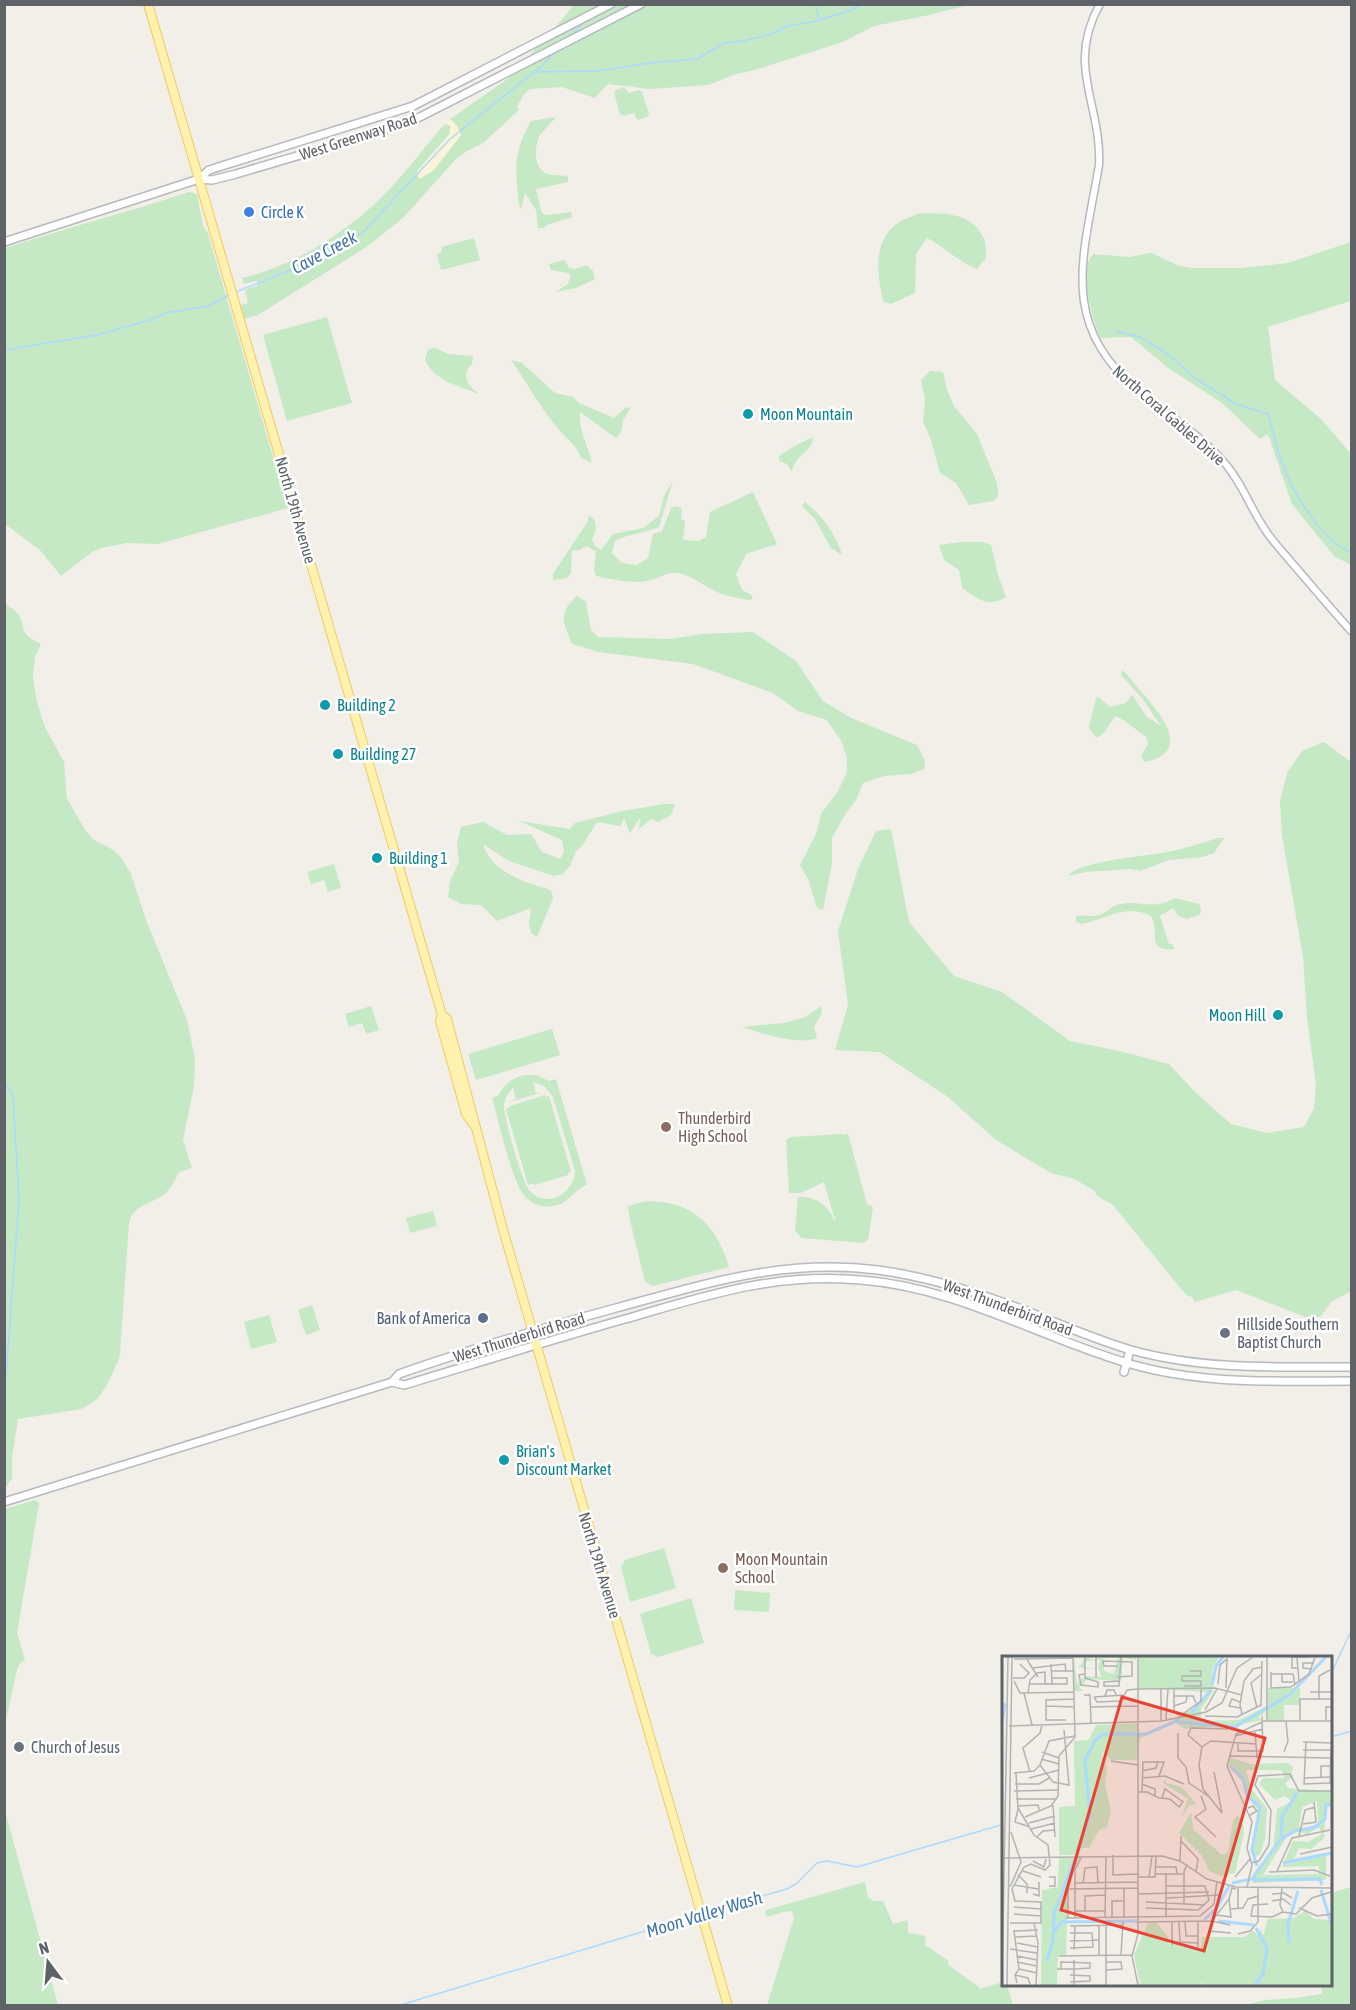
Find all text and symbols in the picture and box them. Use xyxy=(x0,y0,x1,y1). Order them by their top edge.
street label: West Greenway Road xyxy=(297,109,419,164)
place label: Circle K xyxy=(261,203,304,221)
marker: Circle K xyxy=(242,205,256,219)
water label: Cave Creek xyxy=(288,226,361,278)
street label: North Coral Gables Drive xyxy=(1109,361,1229,469)
place label: Moon Mountain xyxy=(760,405,853,423)
marker: Moon Mountain xyxy=(741,407,755,421)
street label: North 19th Avenue xyxy=(272,455,320,565)
place label: Building 2 xyxy=(337,696,396,715)
marker: Building 2 xyxy=(318,698,332,712)
place label: Building 27 xyxy=(350,745,416,764)
marker: Building 27 xyxy=(331,747,345,761)
place label: Building 1 xyxy=(389,849,448,868)
marker: Building 1 xyxy=(370,851,384,865)
place label: Moon Hill xyxy=(1209,1006,1267,1024)
marker: Moon Hill xyxy=(1271,1008,1285,1022)
place label: Thunderbird High School xyxy=(678,1109,751,1146)
marker: Thunderbird High School xyxy=(659,1120,673,1134)
street label: West Thunderbird Road xyxy=(941,1275,1075,1339)
street label: West Thunderbird Road xyxy=(451,1308,587,1366)
place label: Bank of America xyxy=(376,1309,471,1327)
marker: Bank of America xyxy=(476,1311,490,1325)
place label: Hillside Southern Baptist Church xyxy=(1237,1315,1339,1352)
marker: Hillside Southern Baptist Church xyxy=(1218,1326,1232,1340)
place label: Brian's Discount Market xyxy=(516,1442,612,1478)
marker: Brian's Discount Market xyxy=(497,1453,511,1467)
street label: North 19th Avenue xyxy=(575,1510,625,1620)
place label: Moon Mountain School xyxy=(735,1550,828,1586)
marker: Moon Mountain School xyxy=(716,1561,730,1575)
inset map xyxy=(1002,1656,1332,1986)
place label: Church of Jesus xyxy=(31,1738,120,1756)
marker: Church of Jesus xyxy=(12,1740,26,1754)
water label: Moon Valley Wash xyxy=(644,1886,765,1942)
north arrow xyxy=(18,1932,78,1992)
text: N xyxy=(37,1938,51,1958)

